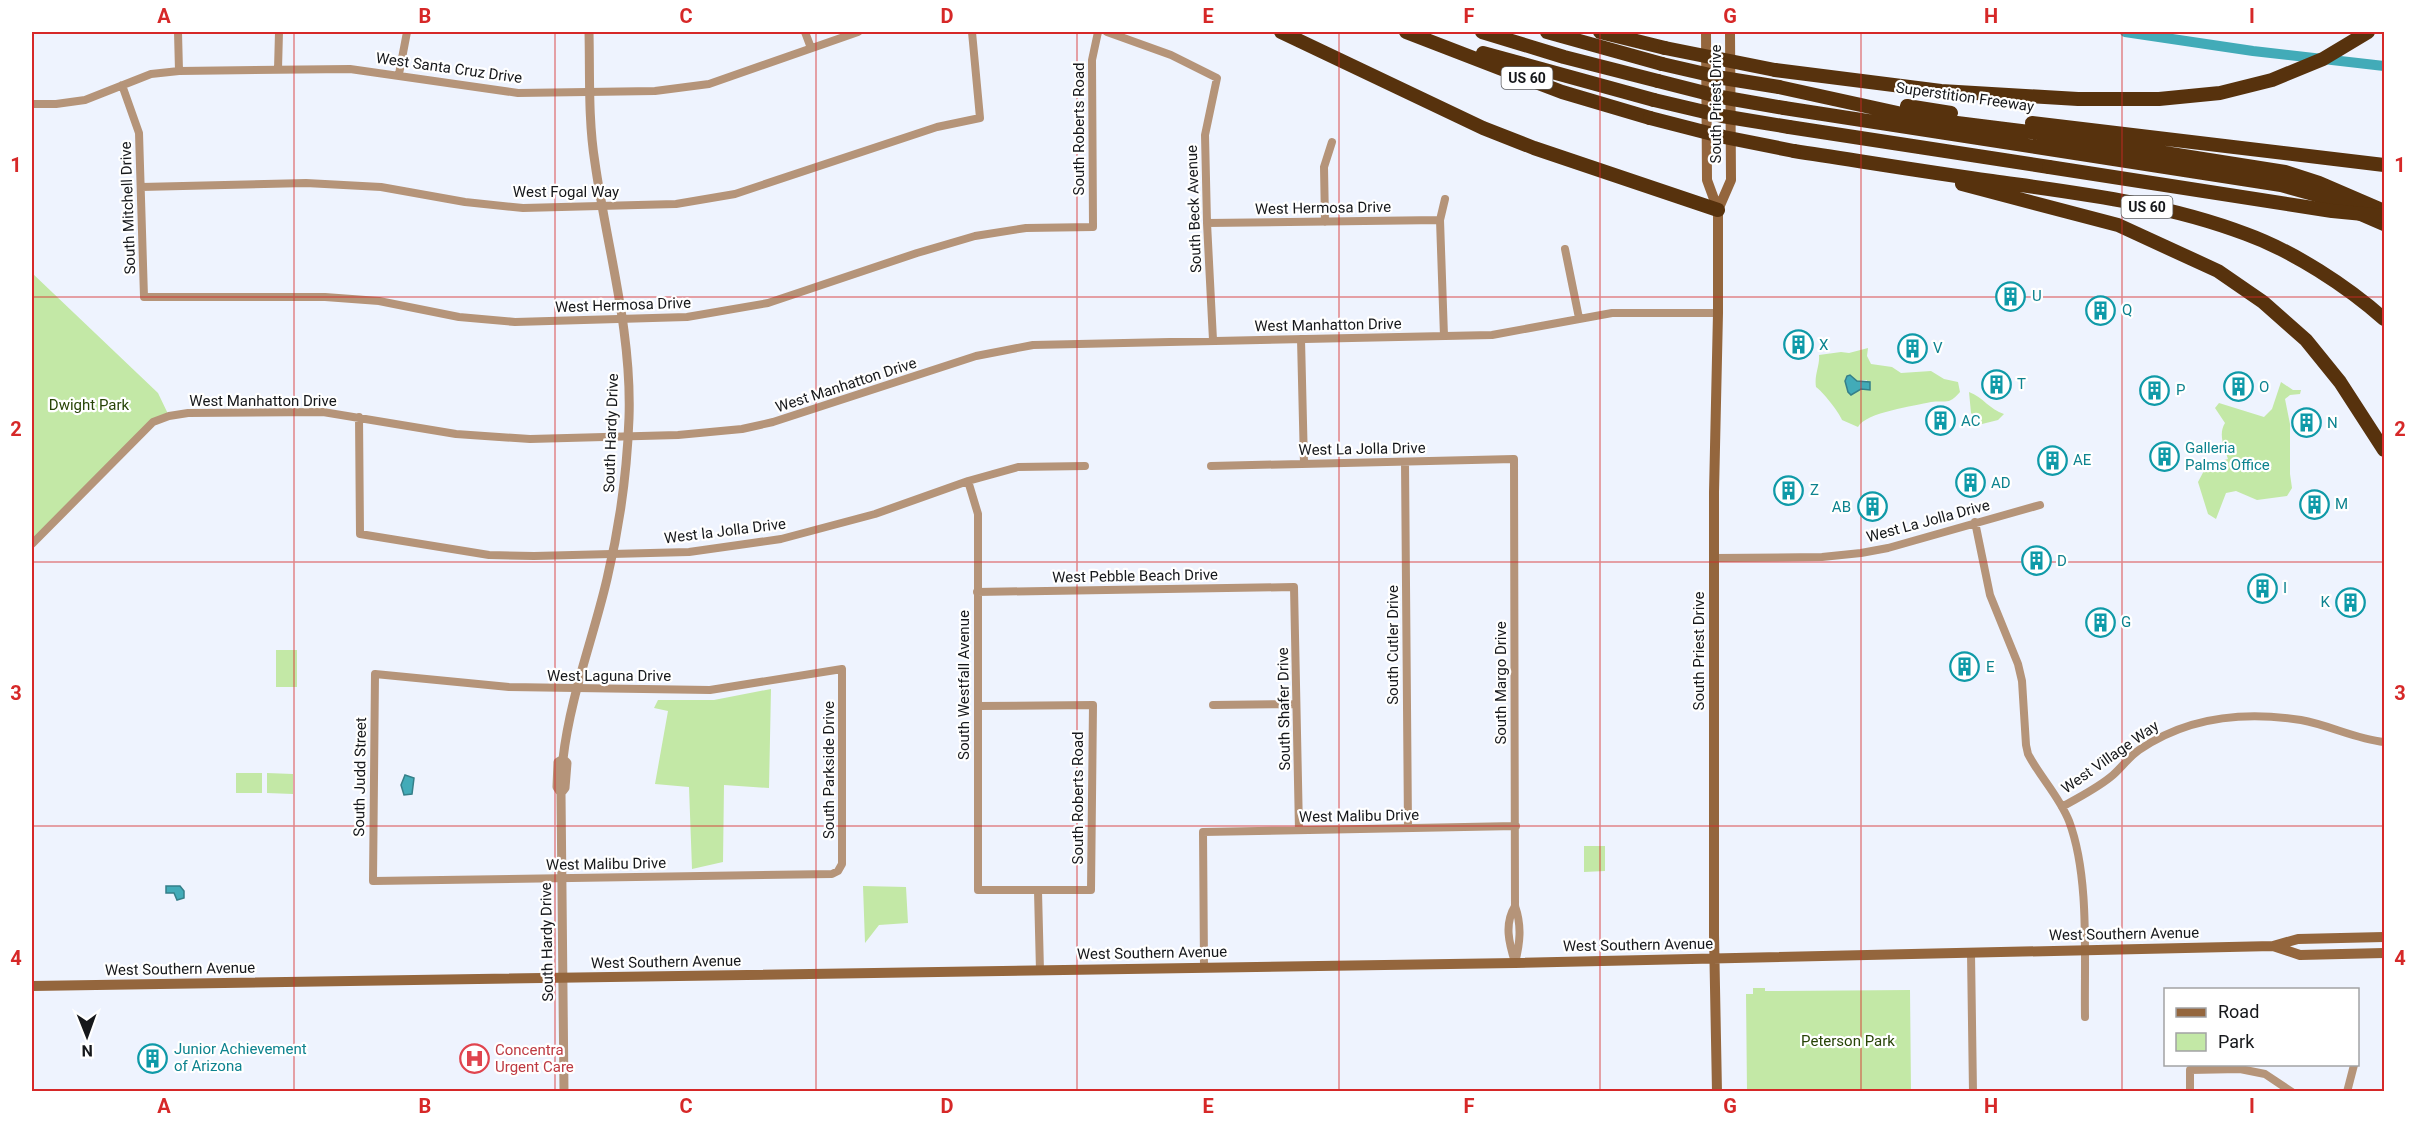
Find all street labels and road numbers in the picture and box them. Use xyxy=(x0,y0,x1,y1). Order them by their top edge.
street label: South Priest Drive xyxy=(1707,45,1725,163)
street label: West Santa Cruz Drive xyxy=(375,49,523,87)
street label: South Roberts Road xyxy=(1070,62,1088,196)
road number: US 60 xyxy=(1502,67,1552,89)
street label: Superstition Freeway xyxy=(1895,78,2035,116)
street label: South Mitchell Drive xyxy=(117,141,139,275)
street label: South Beck Avenue xyxy=(1183,145,1205,273)
street label: West Fogal Way xyxy=(513,183,619,201)
road number: US 60 xyxy=(2122,196,2172,218)
street label: West Hermosa Drive xyxy=(1255,198,1391,218)
street label: West Hermosa Drive xyxy=(555,294,691,316)
street label: West Manhatton Drive xyxy=(1254,315,1402,335)
street label: West Manhatton Drive xyxy=(773,354,919,416)
street label: South Hardy Drive xyxy=(600,373,622,493)
street label: West Manhatton Drive xyxy=(189,392,337,410)
street label: West La Jolla Drive xyxy=(1298,439,1426,459)
street label: West La Jolla Drive xyxy=(1864,496,1992,546)
street label: West la Jolla Drive xyxy=(663,515,787,547)
street label: West Pebble Beach Drive xyxy=(1052,566,1218,586)
street label: South Cutler Drive xyxy=(1384,585,1402,705)
street label: South Priest Drive xyxy=(1690,592,1708,710)
street label: South Westfall Avenue xyxy=(955,610,973,760)
street label: South Margo Drive xyxy=(1492,621,1510,745)
street label: South Shafer Drive xyxy=(1274,647,1294,771)
street label: West Laguna Drive xyxy=(547,667,671,685)
street label: South Parkside Drive xyxy=(820,701,838,839)
street label: South Judd Street xyxy=(350,717,370,837)
street label: West Village Way xyxy=(2058,717,2162,797)
street label: South Roberts Road xyxy=(1069,731,1087,865)
street label: West Malibu Drive xyxy=(1299,806,1419,826)
street label: West Malibu Drive xyxy=(546,854,666,874)
street label: South Hardy Drive xyxy=(537,882,557,1002)
street label: West Southern Avenue xyxy=(2049,924,2199,944)
street label: West Southern Avenue xyxy=(1563,935,1713,955)
street label: West Southern Avenue xyxy=(1077,943,1227,963)
street label: West Southern Avenue xyxy=(591,952,741,972)
street label: West Southern Avenue xyxy=(105,959,255,979)

